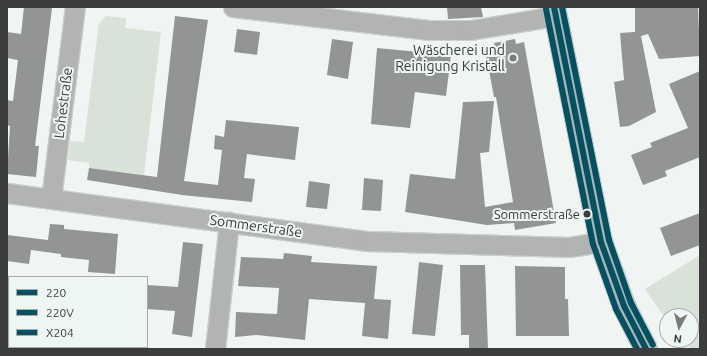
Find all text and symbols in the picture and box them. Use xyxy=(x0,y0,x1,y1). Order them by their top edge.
place label: Wäscherei und Reinigung Kristall xyxy=(395,42,505,74)
marker: Wäscherei und Reinigung Kristall xyxy=(508,53,518,63)
street label: Lohestraße xyxy=(50,67,76,139)
place label: Sommerstraße xyxy=(494,206,580,222)
marker: Sommerstraße xyxy=(582,209,592,219)
street label: Sommerstraße xyxy=(209,211,303,241)
legend xyxy=(8,276,148,348)
text: 220 xyxy=(46,286,66,299)
text: 220V xyxy=(46,306,74,319)
north arrow xyxy=(659,308,699,348)
text: X204 xyxy=(46,326,74,339)
text: N xyxy=(673,332,682,345)

